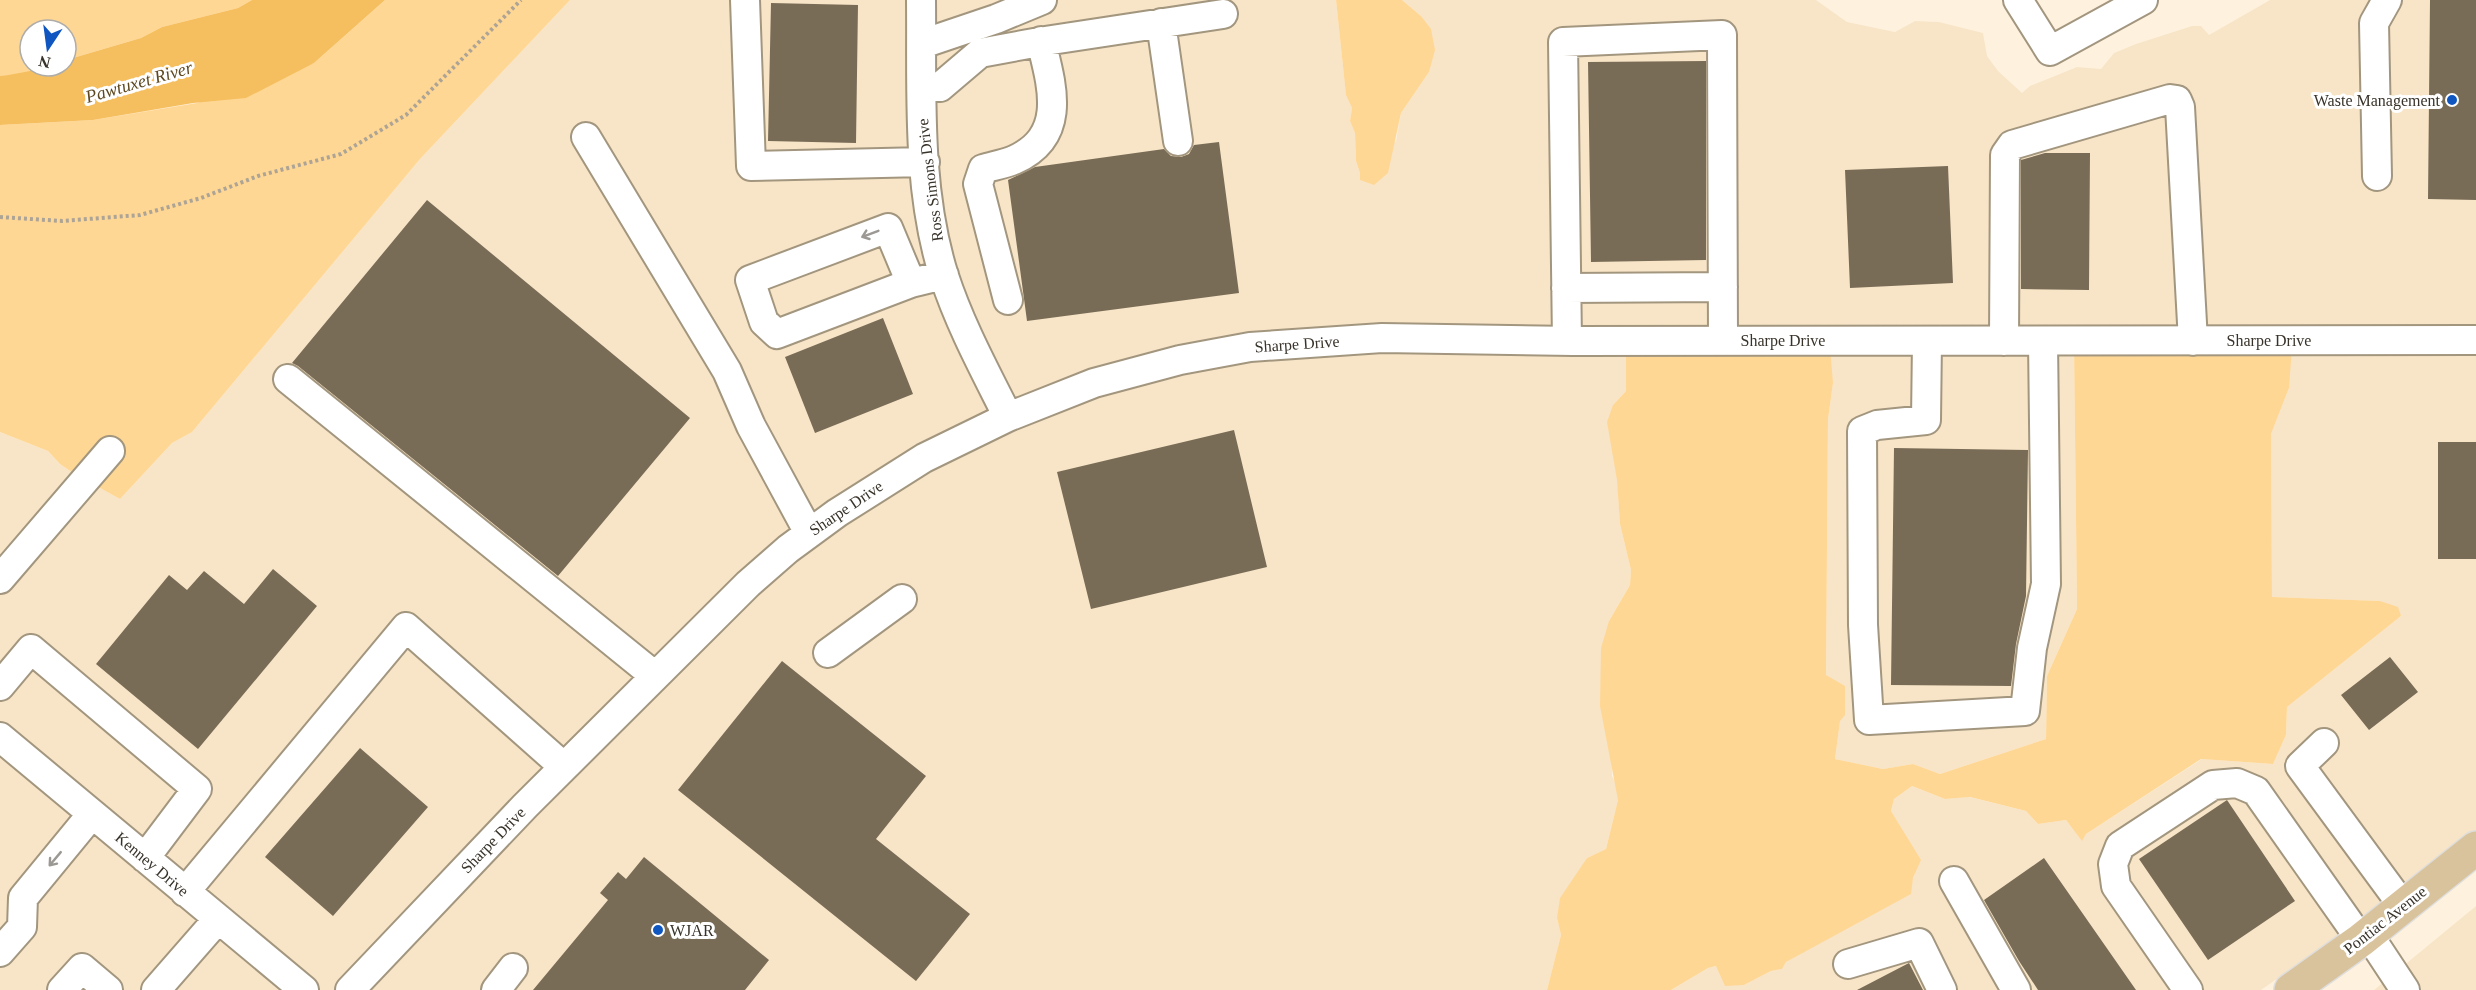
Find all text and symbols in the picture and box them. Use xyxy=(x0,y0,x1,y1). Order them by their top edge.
north arrow xyxy=(18,18,78,78)
text: N xyxy=(37,52,52,72)
water label: Pawtuxet River xyxy=(82,57,196,107)
place label: Waste Management xyxy=(2314,92,2441,110)
marker: Waste Management xyxy=(2445,93,2459,107)
street label: Ross Simons Drive xyxy=(914,118,946,242)
one-way arrow xyxy=(861,230,880,241)
street label: Sharpe Drive xyxy=(1741,332,1825,350)
street label: Sharpe Drive xyxy=(2227,332,2311,350)
street label: Sharpe Drive xyxy=(1254,333,1340,356)
street label: Sharpe Drive xyxy=(806,477,886,540)
street label: Sharpe Drive xyxy=(457,804,529,877)
street label: Kenney Drive xyxy=(111,829,192,900)
one-way arrow xyxy=(48,851,62,866)
street label: Pontiac Avenue xyxy=(2340,883,2430,957)
place label: WJAR xyxy=(670,922,714,939)
marker: WJAR xyxy=(651,923,665,937)

